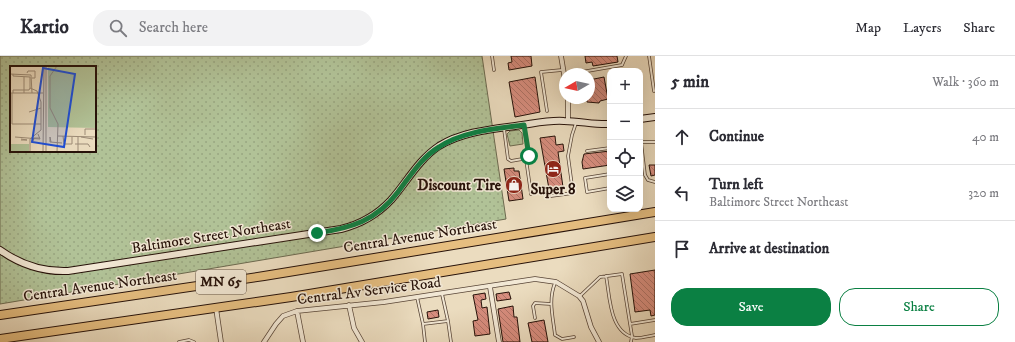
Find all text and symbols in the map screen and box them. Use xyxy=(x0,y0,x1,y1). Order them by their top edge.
search box xyxy=(93,10,373,46)
text: Kartio xyxy=(20,16,69,39)
icon: search xyxy=(107,17,129,39)
text: Search here xyxy=(139,18,208,37)
text: Map xyxy=(855,19,881,37)
text: Layers xyxy=(903,19,941,37)
text: Share xyxy=(963,19,995,37)
inset map xyxy=(10,66,96,152)
north arrow xyxy=(559,68,595,104)
map controls xyxy=(607,68,643,212)
button: + xyxy=(607,68,643,104)
text: 5 min xyxy=(671,71,709,93)
text: Walk · 360 m xyxy=(932,74,999,90)
button: − xyxy=(607,104,643,140)
icon: ahead xyxy=(671,126,693,148)
text: Continue xyxy=(709,127,764,146)
text: 40 m xyxy=(972,129,999,145)
button: locate xyxy=(607,140,643,176)
route start xyxy=(520,147,538,165)
hotel icon: Super 8 xyxy=(543,159,563,179)
shop icon: Discount Tire xyxy=(504,175,524,195)
text: Turn left xyxy=(709,175,763,194)
place label: Discount Tire xyxy=(417,176,502,195)
button: layers xyxy=(607,176,643,212)
place label: Super 8 xyxy=(530,180,576,199)
icon: left xyxy=(671,182,693,204)
text: 320 m xyxy=(968,185,999,201)
text: Baltimore Street Northeast xyxy=(709,194,849,210)
street label: Baltimore Street Northeast xyxy=(130,214,292,258)
street label: Central Avenue Northeast xyxy=(342,214,498,257)
route end xyxy=(308,224,326,242)
icon: arrive xyxy=(671,238,693,260)
text: Arrive at destination xyxy=(709,239,829,258)
street label: Central Avenue Northeast xyxy=(22,266,178,306)
road number: MN 65 xyxy=(196,270,246,294)
street label: Central Av Service Road xyxy=(296,273,443,309)
button: Save xyxy=(671,288,831,326)
button: Share xyxy=(839,288,999,326)

